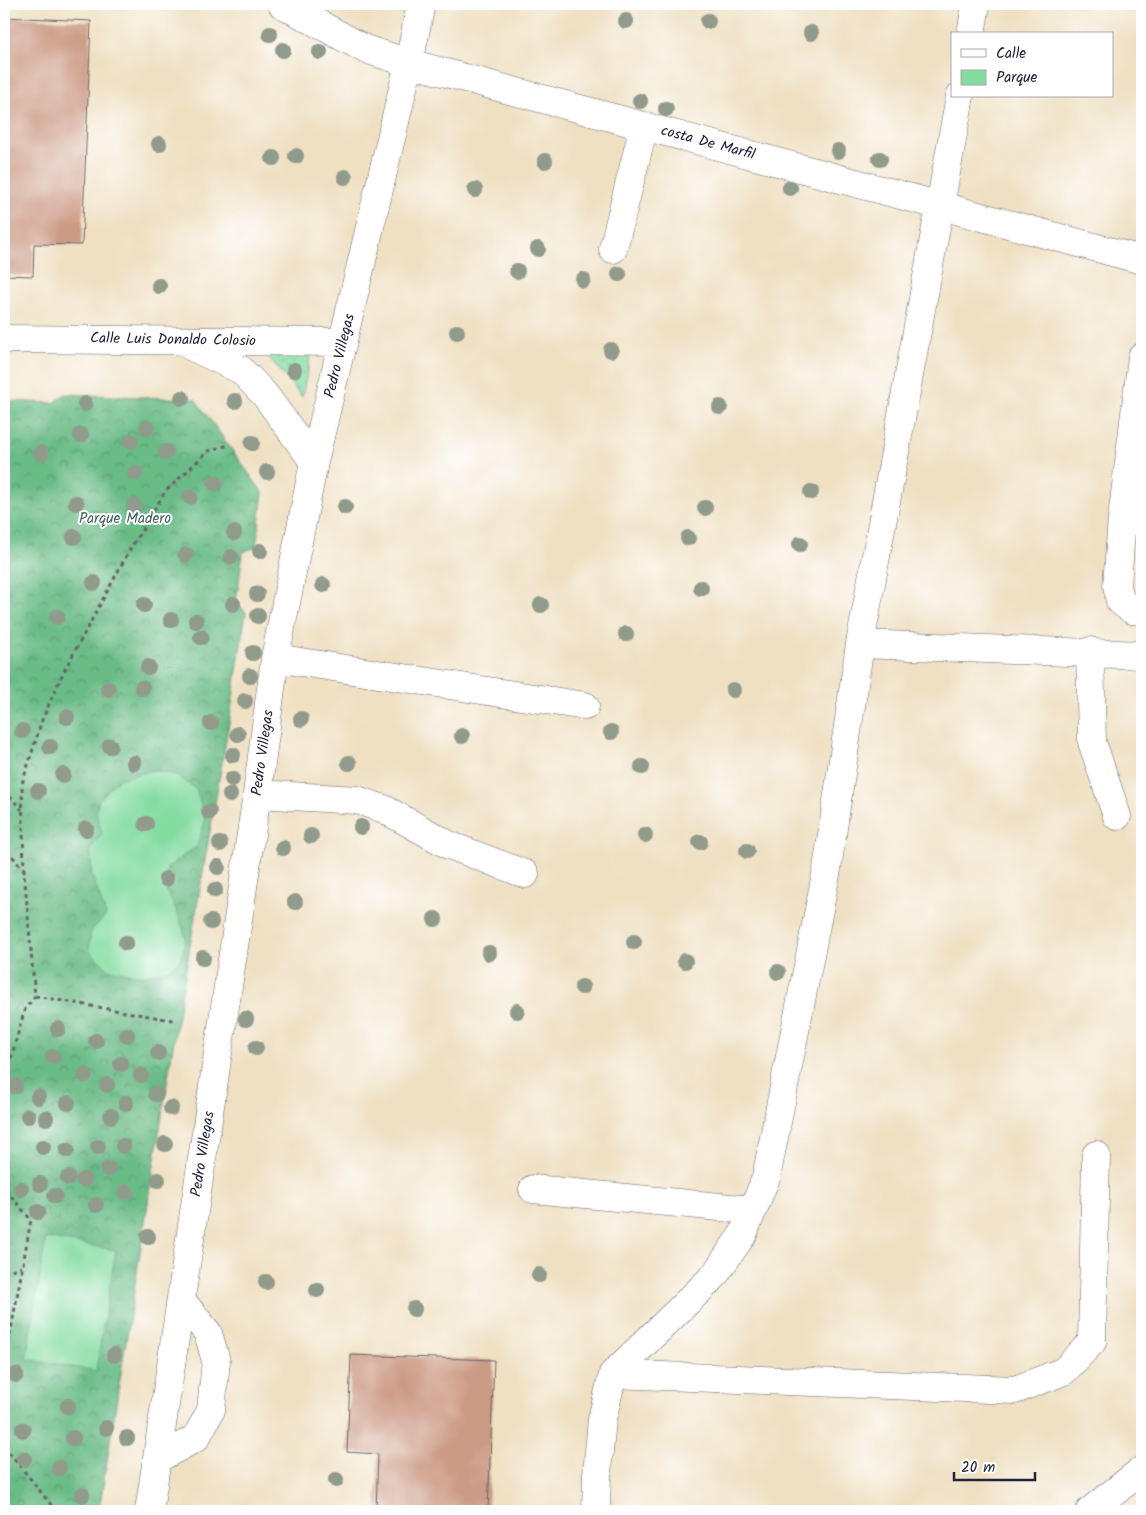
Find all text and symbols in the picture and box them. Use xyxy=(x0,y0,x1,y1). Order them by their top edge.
legend xyxy=(951,32,1114,98)
text: Calle xyxy=(996,42,1026,66)
text: Parque xyxy=(996,66,1037,90)
street label: costa De Marfil xyxy=(658,119,758,167)
street label: Pedro Villegas xyxy=(318,311,362,401)
street label: Calle Luis Donaldo Colosio xyxy=(90,327,256,353)
park label: Parque Madero xyxy=(79,507,171,531)
street label: Pedro Villegas xyxy=(245,708,281,797)
street label: Pedro Villegas xyxy=(184,1109,222,1199)
scale bar xyxy=(954,1450,1035,1482)
text: 20 m xyxy=(961,1456,995,1480)

